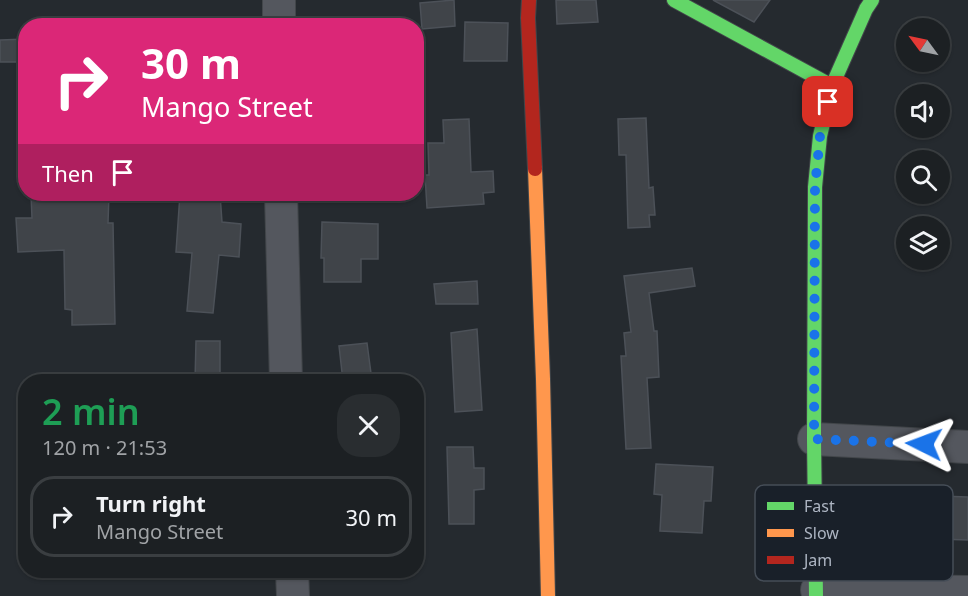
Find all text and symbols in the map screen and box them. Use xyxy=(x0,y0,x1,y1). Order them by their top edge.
north arrow xyxy=(896,18,950,72)
map controls xyxy=(896,18,950,270)
text: 30 m xyxy=(141,34,241,91)
icon: right xyxy=(42,42,120,120)
pin xyxy=(802,76,853,127)
button: sound xyxy=(896,84,950,138)
icon: arrive xyxy=(811,85,844,118)
text: Mango Street xyxy=(141,88,313,125)
button: search xyxy=(896,150,950,204)
icon: arrive xyxy=(106,156,139,189)
text: Then xyxy=(42,158,94,188)
button: layers xyxy=(896,216,950,270)
text: 2 min xyxy=(42,387,140,436)
button: close xyxy=(337,394,400,457)
position arrow xyxy=(892,412,956,476)
text: 120 m · 21:53 xyxy=(42,434,167,461)
legend xyxy=(755,485,953,581)
text: Turn right xyxy=(96,488,206,518)
text: Fast xyxy=(804,495,835,517)
icon: right xyxy=(45,500,78,533)
text: 30 m xyxy=(346,502,397,532)
text: Mango Street xyxy=(96,518,223,545)
text: Slow xyxy=(804,522,839,544)
text: Jam xyxy=(802,549,832,571)

